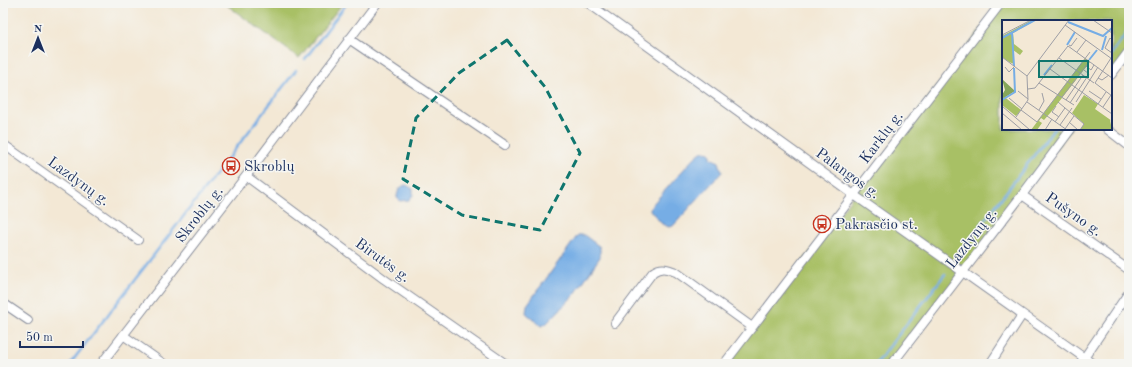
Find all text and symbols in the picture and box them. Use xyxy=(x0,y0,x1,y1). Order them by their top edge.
north arrow xyxy=(18,18,58,58)
inset map xyxy=(1002,20,1112,130)
text: N xyxy=(34,24,43,35)
street label: Karklų g. xyxy=(858,109,907,167)
street label: Palangos g. xyxy=(812,146,882,202)
street label: Lazdynų g. xyxy=(44,155,112,210)
bus stop icon: Skroblų xyxy=(221,156,241,176)
place label: Skroblų xyxy=(244,160,294,175)
street label: Skroblų g. xyxy=(174,184,227,246)
street label: Pušyno g. xyxy=(1042,191,1104,240)
street label: Lazdynų g. xyxy=(944,206,1000,272)
bus stop icon: Pakrasčio st. xyxy=(812,214,832,234)
place label: Pakrasčio st. xyxy=(835,218,918,233)
street label: Birutės g. xyxy=(352,236,412,286)
scale bar xyxy=(20,323,83,349)
text: 50 m xyxy=(26,331,53,344)

